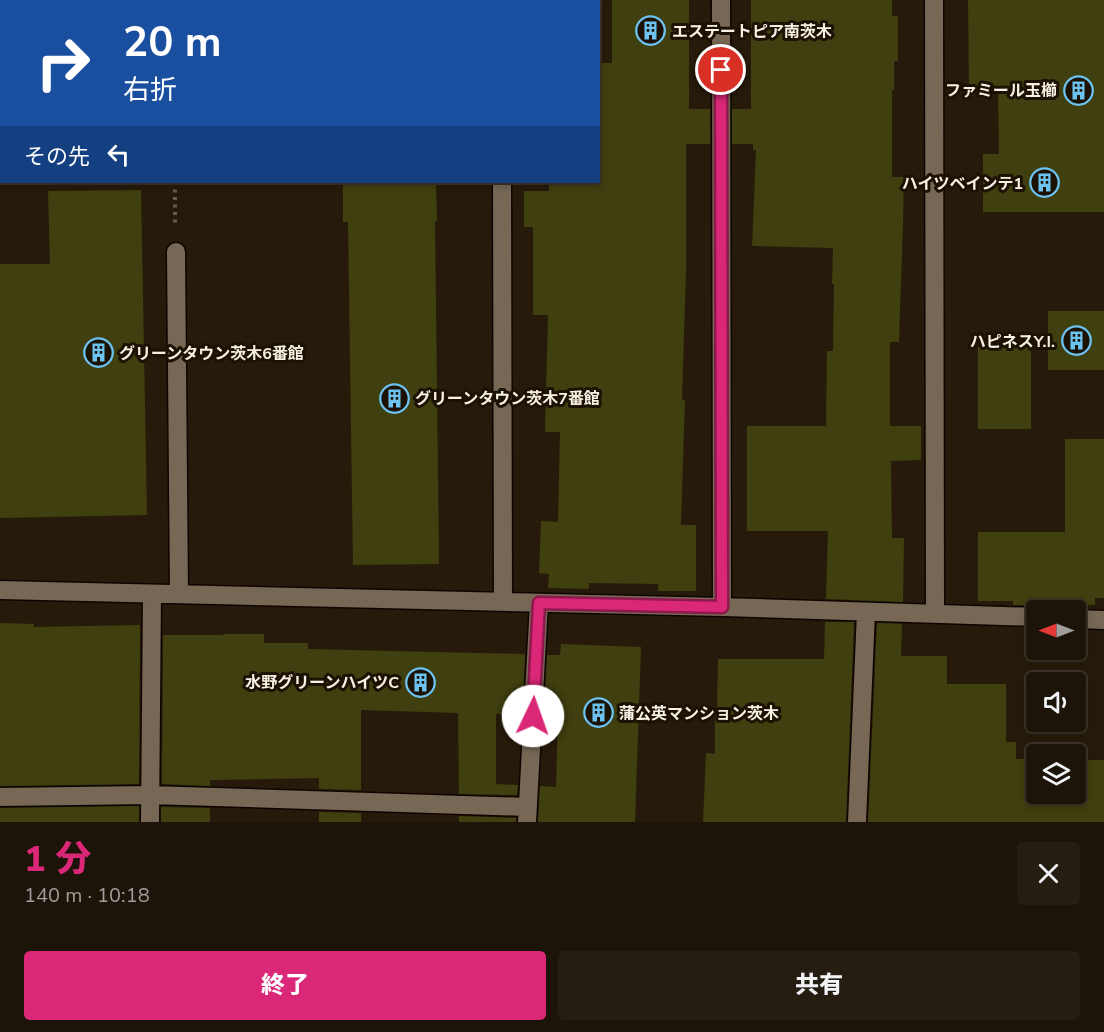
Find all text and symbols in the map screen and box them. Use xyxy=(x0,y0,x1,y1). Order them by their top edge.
text: 20 m xyxy=(123,14,222,71)
building icon: エステートピア南茨木 xyxy=(635,15,667,47)
place label: エステートピア南茨木 xyxy=(672,21,832,43)
icon: right xyxy=(24,24,102,102)
pin xyxy=(695,44,746,95)
icon: arrive xyxy=(704,53,737,86)
text: 右折 xyxy=(123,72,177,109)
building icon: ファミール玉櫛 xyxy=(1062,74,1094,106)
place label: ファミール玉櫛 xyxy=(945,80,1057,102)
icon: left xyxy=(102,138,135,171)
text: その先 xyxy=(24,142,90,172)
building icon: ハイツベインテ1 xyxy=(1028,167,1060,199)
place label: ハイツベインテ1 xyxy=(902,173,1023,195)
building icon: ハピネスY.I. xyxy=(1060,325,1092,357)
place label: ハピネスY.I. xyxy=(970,331,1055,353)
building icon: グリーンタウン茨木6番館 xyxy=(82,337,114,369)
place label: グリーンタウン茨木6番館 xyxy=(119,343,304,365)
building icon: グリーンタウン茨木7番館 xyxy=(378,382,410,414)
place label: グリーンタウン茨木7番館 xyxy=(415,388,600,410)
north arrow xyxy=(1026,600,1086,660)
map controls xyxy=(1026,600,1086,804)
building icon: 水野グリーンハイツC xyxy=(404,666,436,698)
place label: 水野グリーンハイツC xyxy=(245,672,399,694)
button: sound xyxy=(1026,672,1086,732)
position arrow xyxy=(501,684,565,748)
building icon: 蒲公英マンション茨木 xyxy=(582,697,614,729)
place label: 蒲公英マンション茨木 xyxy=(619,703,779,725)
button: layers xyxy=(1026,744,1086,804)
text: 1 分 xyxy=(24,835,92,884)
button: close xyxy=(1017,842,1080,905)
text: 140 m · 10:18 xyxy=(24,882,150,909)
button: 終了 xyxy=(24,951,546,1020)
button: 共有 xyxy=(558,951,1080,1020)

